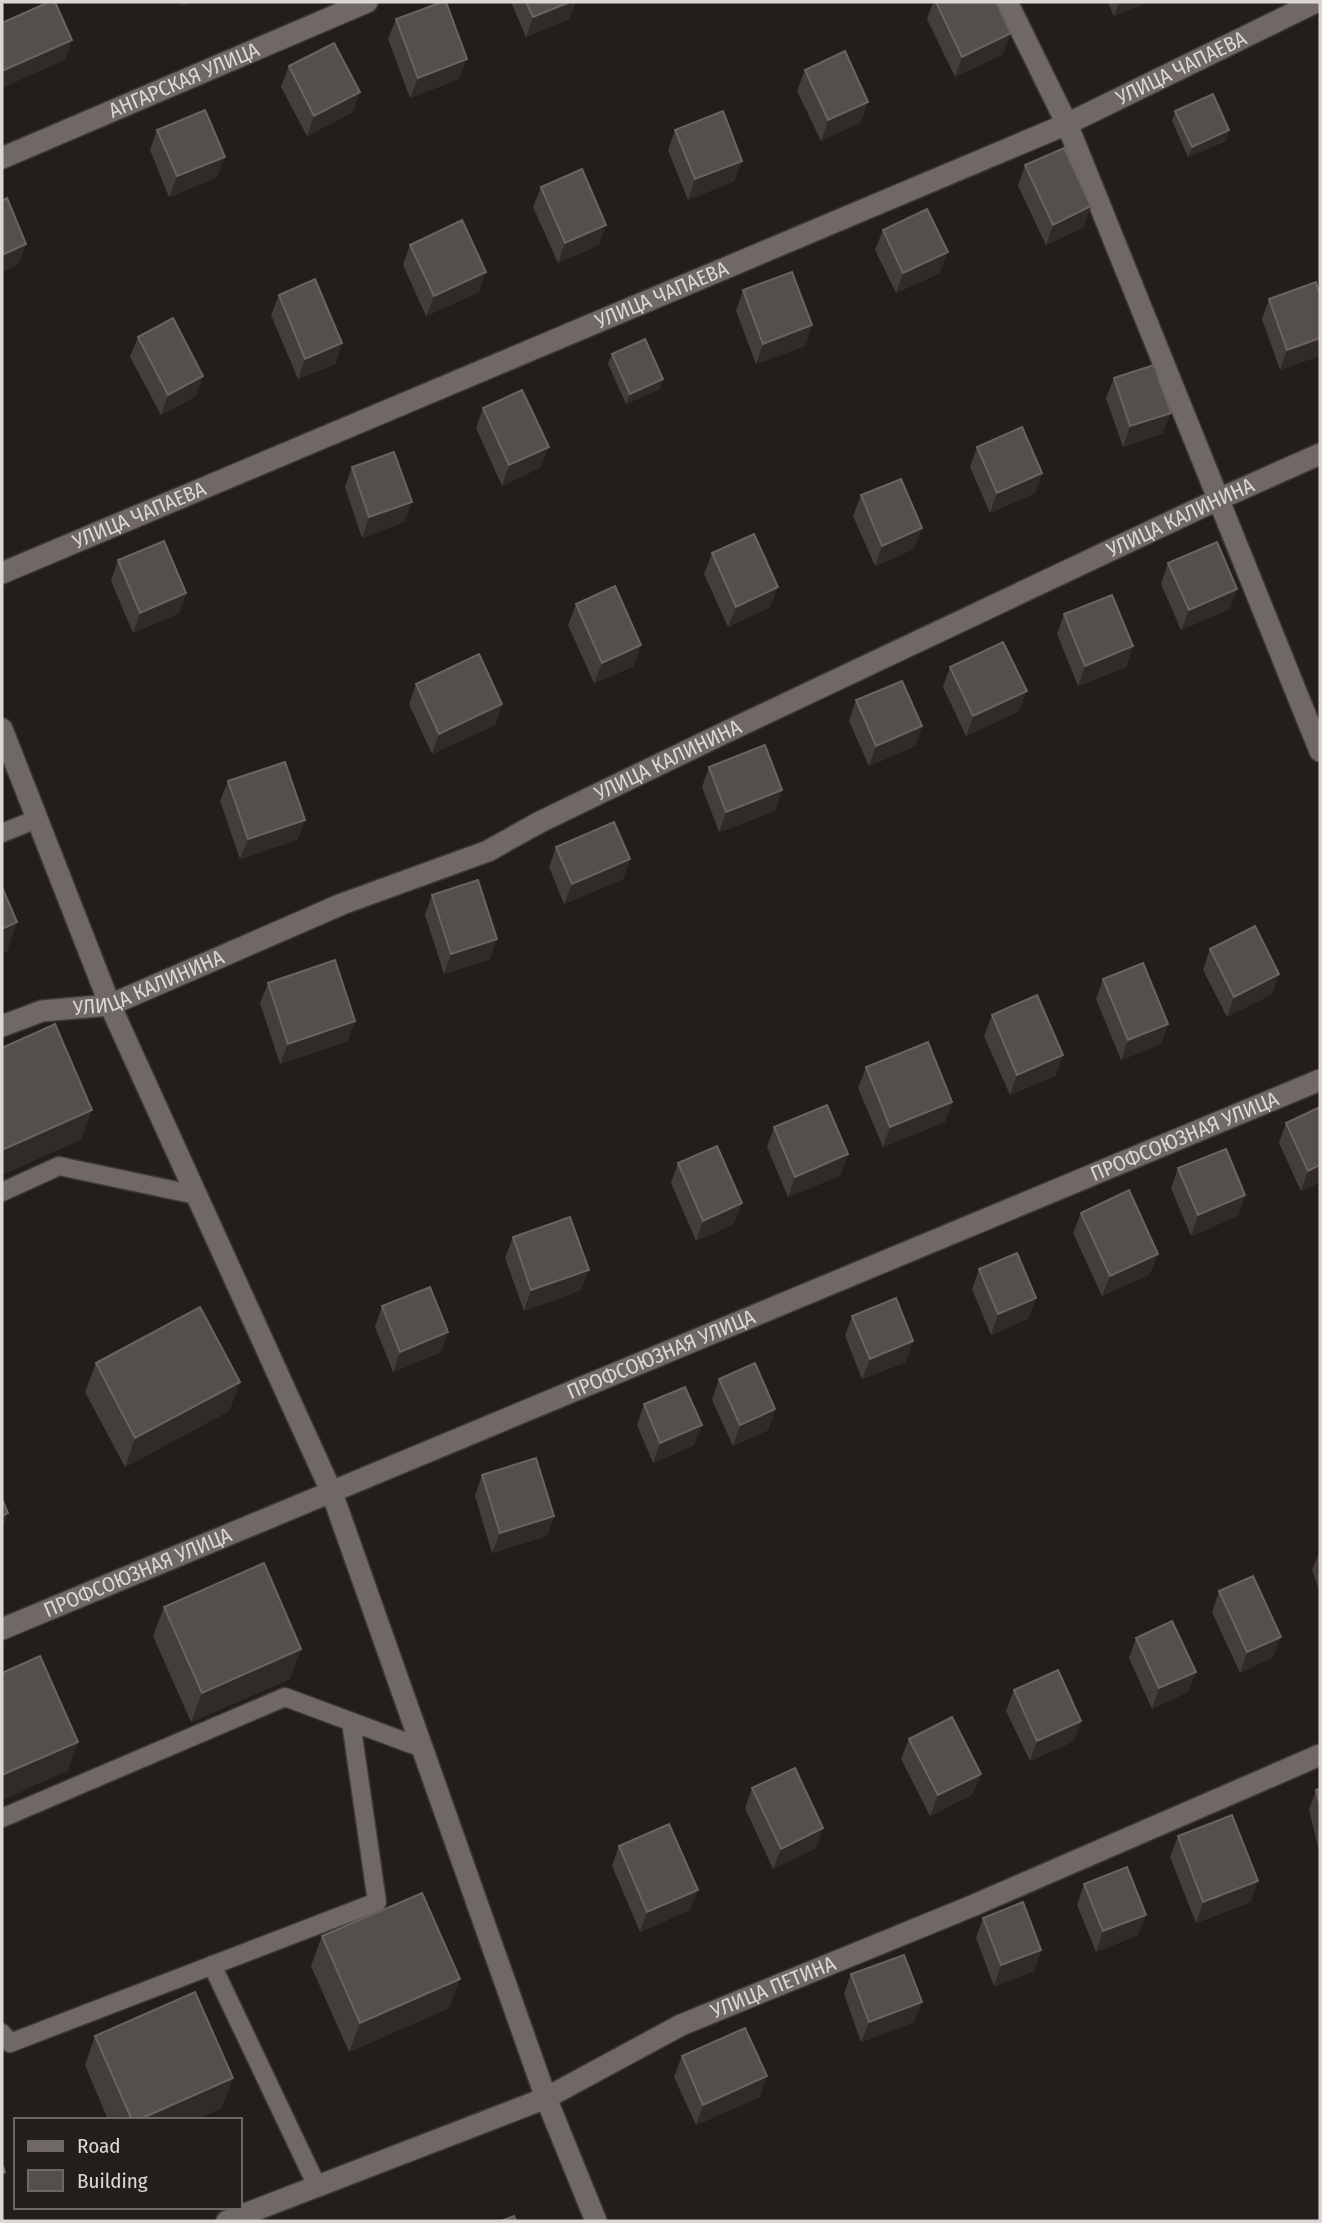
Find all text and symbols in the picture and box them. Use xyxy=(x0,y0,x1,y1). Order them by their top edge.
street label: УЛИЦА ЧАПАЕВА xyxy=(1111,25,1251,111)
street label: АНГАРСКАЯ УЛИЦА xyxy=(105,37,263,124)
street label: УЛИЦА ЧАПАЕВА xyxy=(590,255,732,335)
street label: УЛИЦА КАЛИНИНА xyxy=(1101,472,1258,564)
street label: УЛИЦА ЧАПАЕВА xyxy=(68,476,210,555)
street label: УЛИЦА КАЛИНИНА xyxy=(589,714,746,807)
street label: УЛИЦА КАЛИНИНА xyxy=(71,944,228,1021)
street label: ПРОФСОЮЗНАЯ УЛИЦА xyxy=(1087,1086,1282,1187)
street label: ПРОФСОЮЗНАЯ УЛИЦА xyxy=(563,1304,759,1405)
street label: ПРОФСОЮЗНАЯ УЛИЦА xyxy=(40,1522,236,1623)
street label: УЛИЦА ПЕТИНА xyxy=(706,1950,839,2025)
legend xyxy=(14,2118,242,2209)
text: Road xyxy=(77,2133,121,2159)
text: Building xyxy=(77,2168,148,2194)

